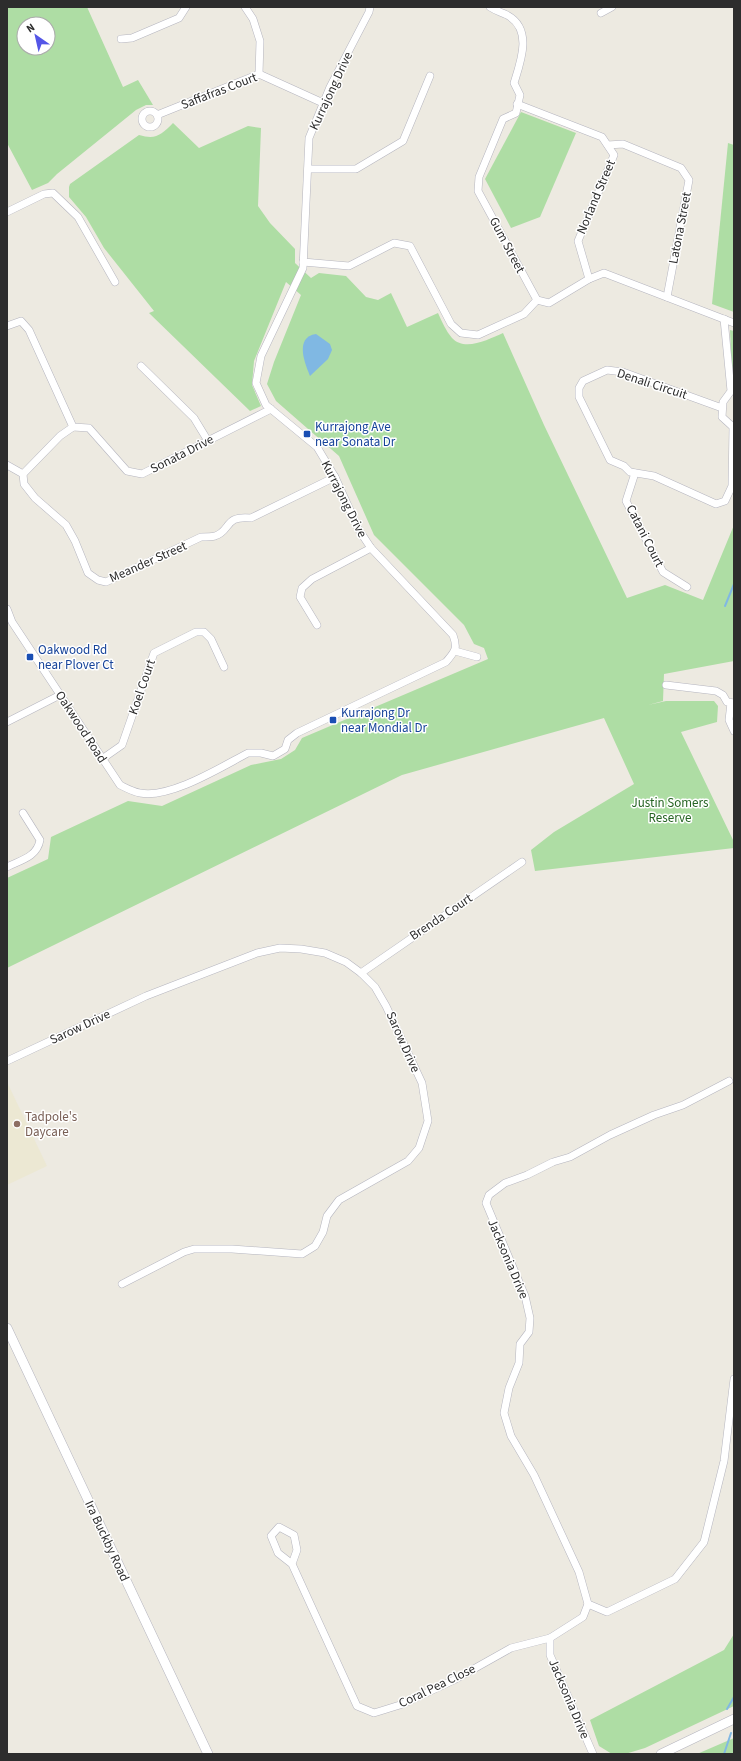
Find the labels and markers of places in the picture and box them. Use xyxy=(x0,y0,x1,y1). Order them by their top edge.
place label: Kurrajong Ave near Sonata Dr xyxy=(315,418,396,451)
marker: Kurrajong Ave near Sonata Dr xyxy=(302,429,312,439)
place label: Oakwood Rd near Plover Ct xyxy=(38,641,114,674)
marker: Oakwood Rd near Plover Ct xyxy=(25,652,35,662)
place label: Kurrajong Dr near Mondial Dr xyxy=(341,704,428,737)
marker: Kurrajong Dr near Mondial Dr xyxy=(328,715,338,725)
place label: Tadpole's Daycare xyxy=(25,1108,78,1141)
marker: Tadpole's Daycare xyxy=(12,1119,22,1129)

